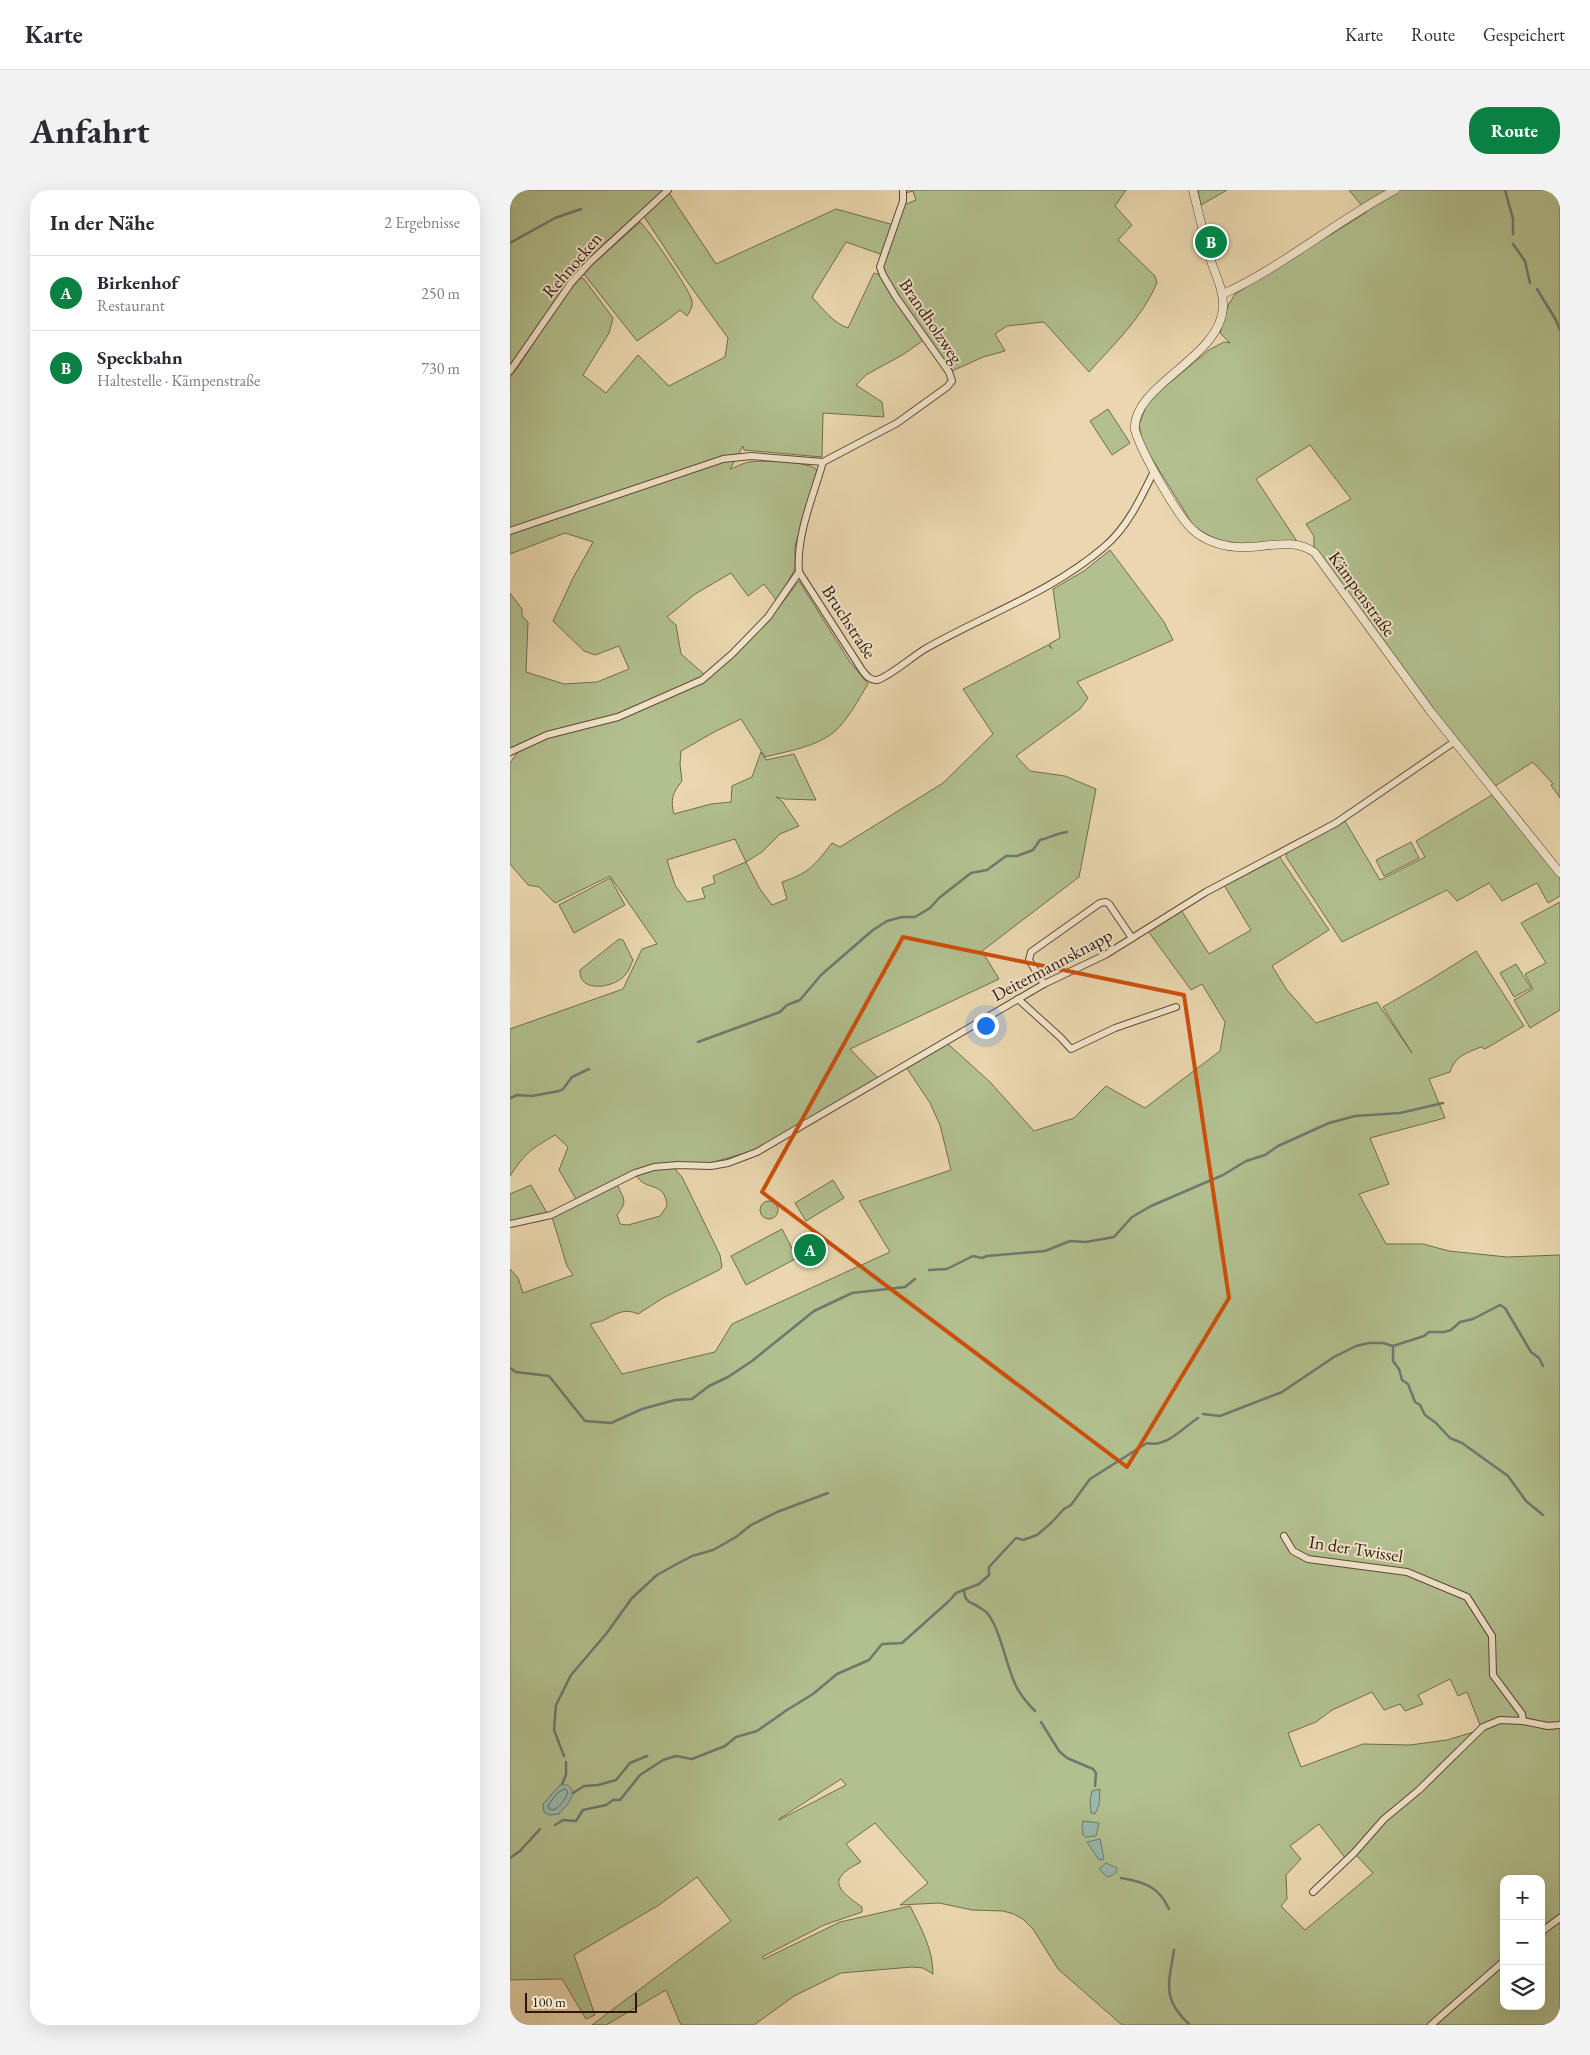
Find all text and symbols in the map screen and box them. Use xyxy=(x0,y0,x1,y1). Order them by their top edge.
text: Karte xyxy=(25,19,83,50)
text: Karte xyxy=(1345,23,1383,46)
text: Route xyxy=(1411,23,1455,46)
text: Gespeichert xyxy=(1483,23,1565,46)
button: Route xyxy=(1469,107,1560,154)
text: Anfahrt xyxy=(30,108,150,153)
text: In der Nähe xyxy=(50,209,155,236)
text: 2 Ergebnisse xyxy=(384,212,460,233)
pin: B xyxy=(1195,223,1227,261)
street label: Rehnocken xyxy=(537,227,607,302)
text: Birkenhof xyxy=(97,270,178,295)
street label: Brandholzweg xyxy=(894,274,968,368)
text: A xyxy=(60,283,72,304)
text: 250 m xyxy=(421,283,460,304)
text: Restaurant xyxy=(97,295,165,316)
text: Speckbahn xyxy=(97,345,183,370)
text: B xyxy=(61,358,71,379)
text: 730 m xyxy=(421,358,460,379)
text: Haltestelle · Kämpenstraße xyxy=(97,370,260,391)
street label: Kämpenstraße xyxy=(1324,546,1401,641)
street label: Bruchstraße xyxy=(817,580,882,663)
street label: Deitermannsknapp xyxy=(987,923,1116,1006)
your location xyxy=(973,1013,999,1039)
pin: A xyxy=(794,1231,826,1269)
street label: In der Twissel xyxy=(1307,1530,1405,1567)
map controls xyxy=(1500,1875,1545,2010)
button: + xyxy=(1500,1875,1545,1920)
button: − xyxy=(1500,1920,1545,1965)
button: layers xyxy=(1500,1965,1545,2010)
scale bar xyxy=(525,1990,638,2013)
text: 100 m xyxy=(532,1993,566,2011)

